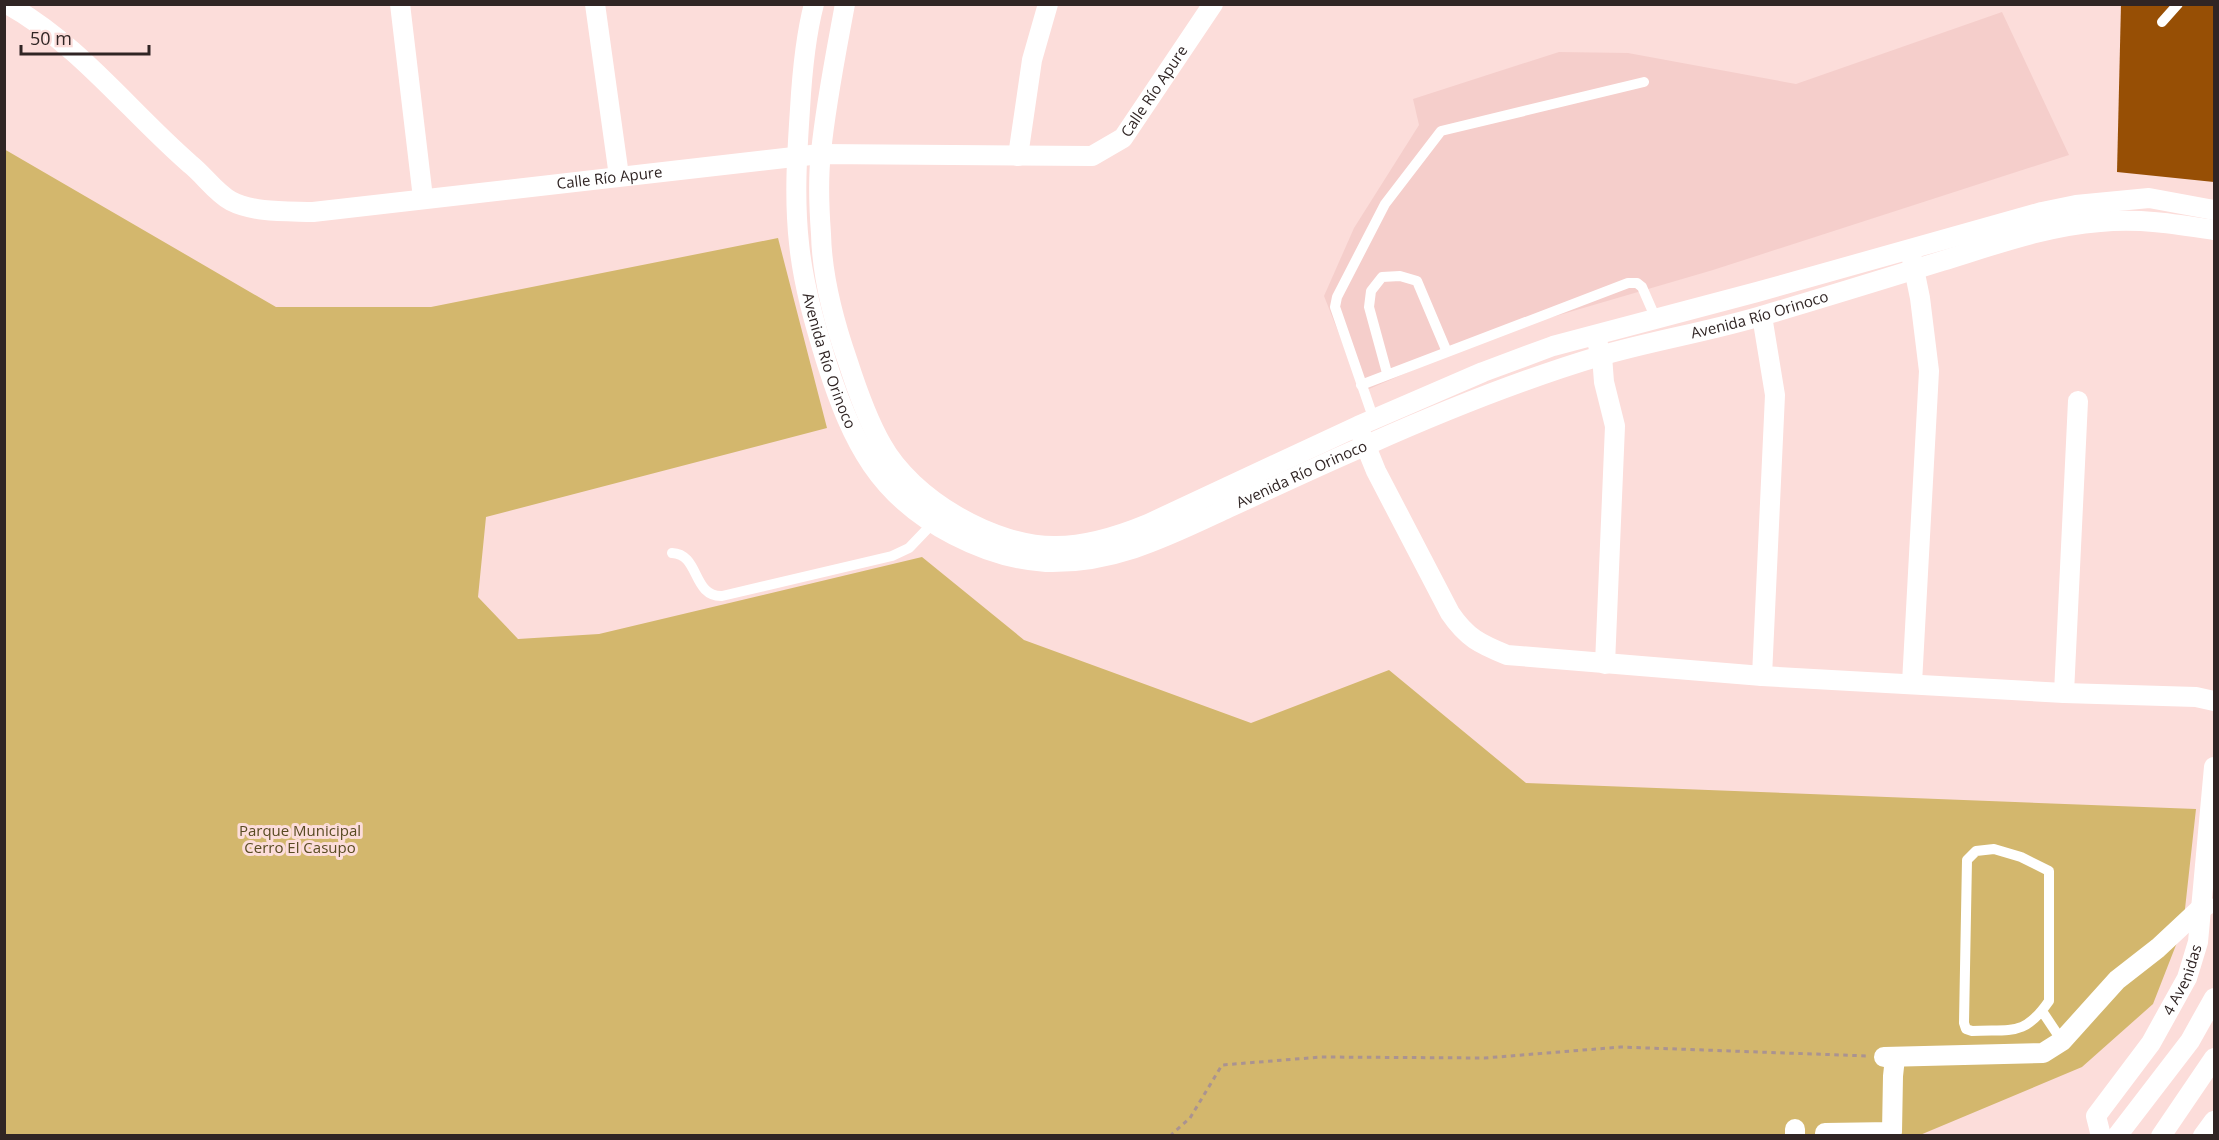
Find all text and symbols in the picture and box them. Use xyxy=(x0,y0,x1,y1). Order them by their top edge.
scale bar xyxy=(21,18,148,56)
text: 50 m xyxy=(30,26,72,50)
street label: Calle Río Apure xyxy=(1116,41,1191,140)
street label: Calle Río Apure xyxy=(555,161,663,193)
street label: Avenida Río Orinoco xyxy=(1689,286,1831,343)
street label: Avenida Río Orinoco xyxy=(799,291,861,432)
street label: Avenida Río Orinoco xyxy=(1233,435,1370,512)
park label: Parque Municipal Cerro El Casupo xyxy=(239,820,361,857)
street label: 4 Avenidas xyxy=(2157,942,2206,1018)

